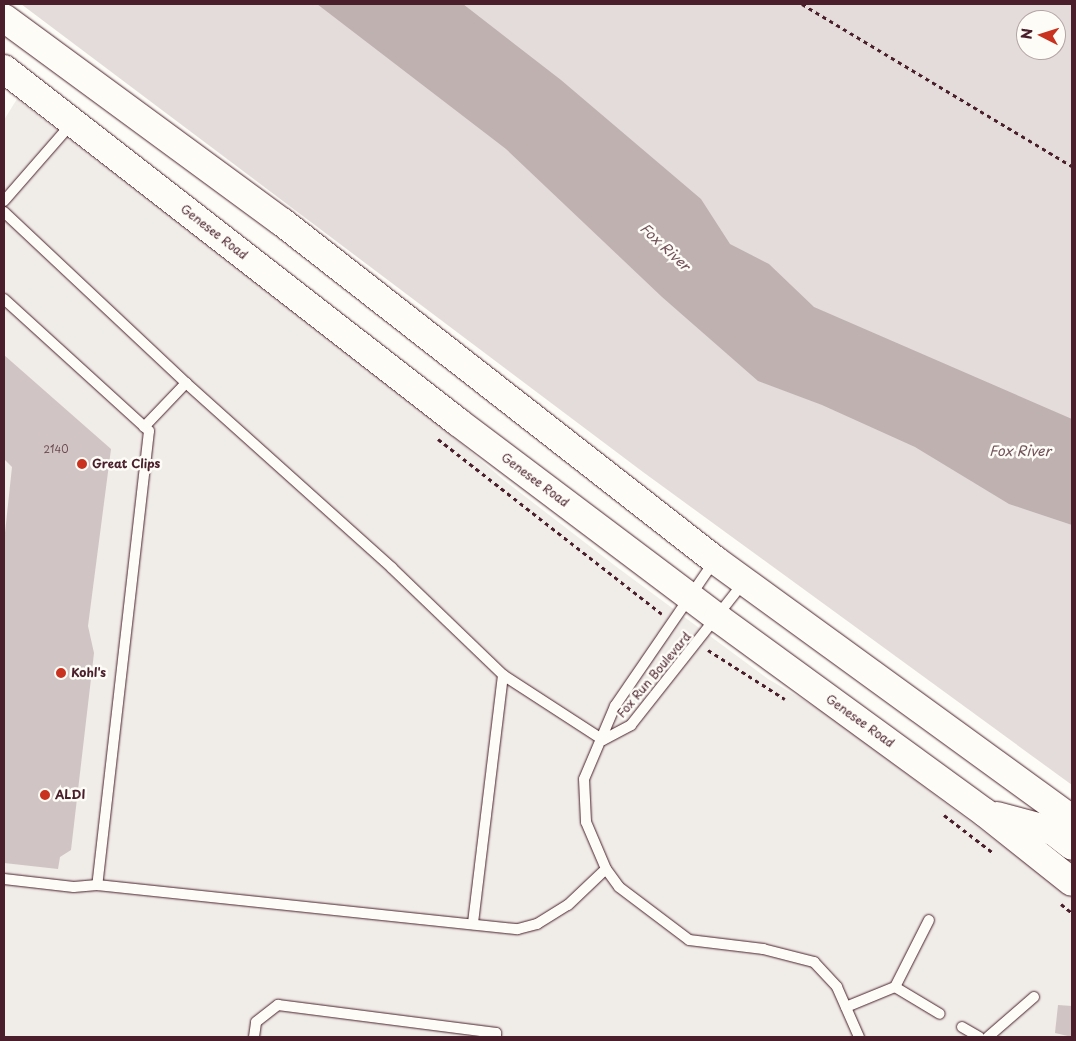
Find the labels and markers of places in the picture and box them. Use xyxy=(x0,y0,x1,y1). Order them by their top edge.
place label: Great Clips xyxy=(92,457,161,471)
marker: Great Clips xyxy=(76,458,88,470)
place label: Kohl's xyxy=(71,666,106,680)
marker: Kohl's xyxy=(55,667,67,679)
place label: ALDI xyxy=(55,788,85,802)
marker: ALDI xyxy=(39,789,51,801)

